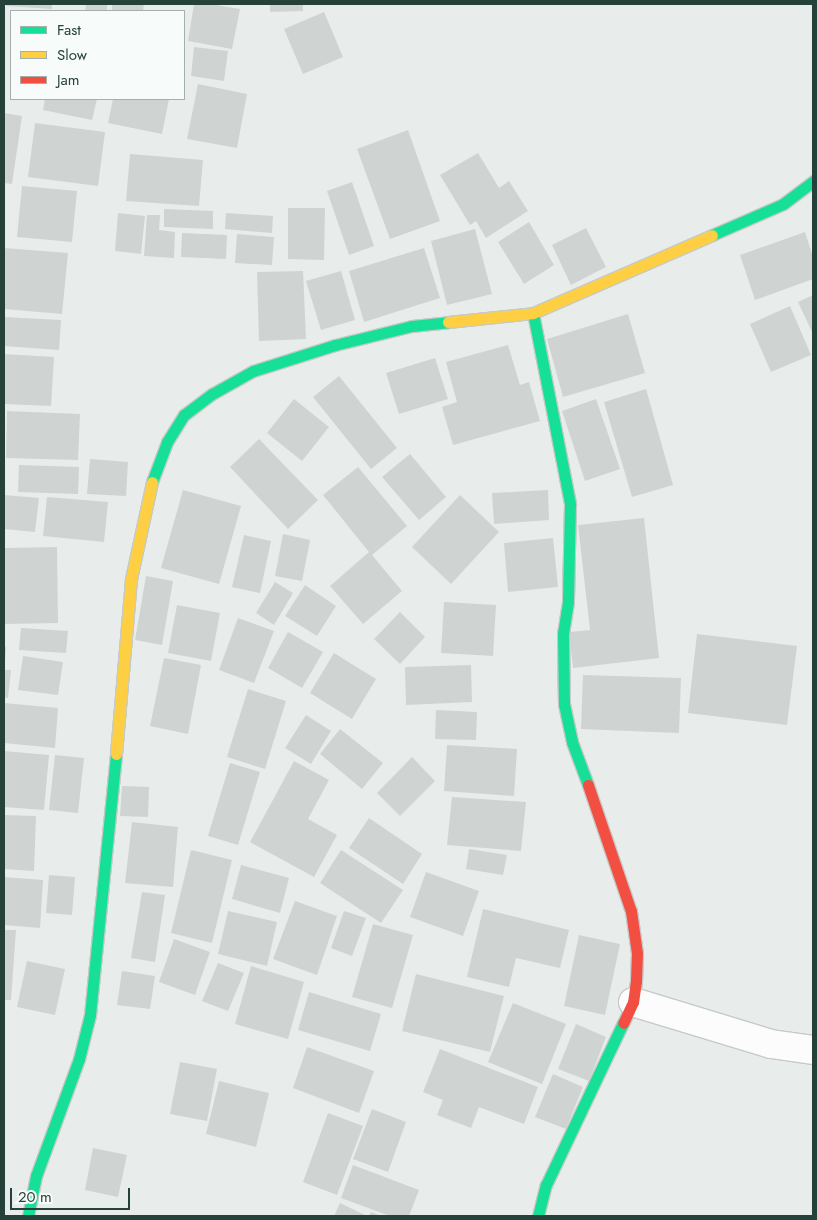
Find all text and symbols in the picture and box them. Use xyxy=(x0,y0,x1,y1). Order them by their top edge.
legend xyxy=(10,10,185,100)
text: Fast xyxy=(57,19,81,41)
text: Slow xyxy=(57,44,87,66)
text: Jam xyxy=(57,69,80,91)
scale bar xyxy=(12,1178,132,1210)
text: 20 m xyxy=(18,1186,52,1208)

